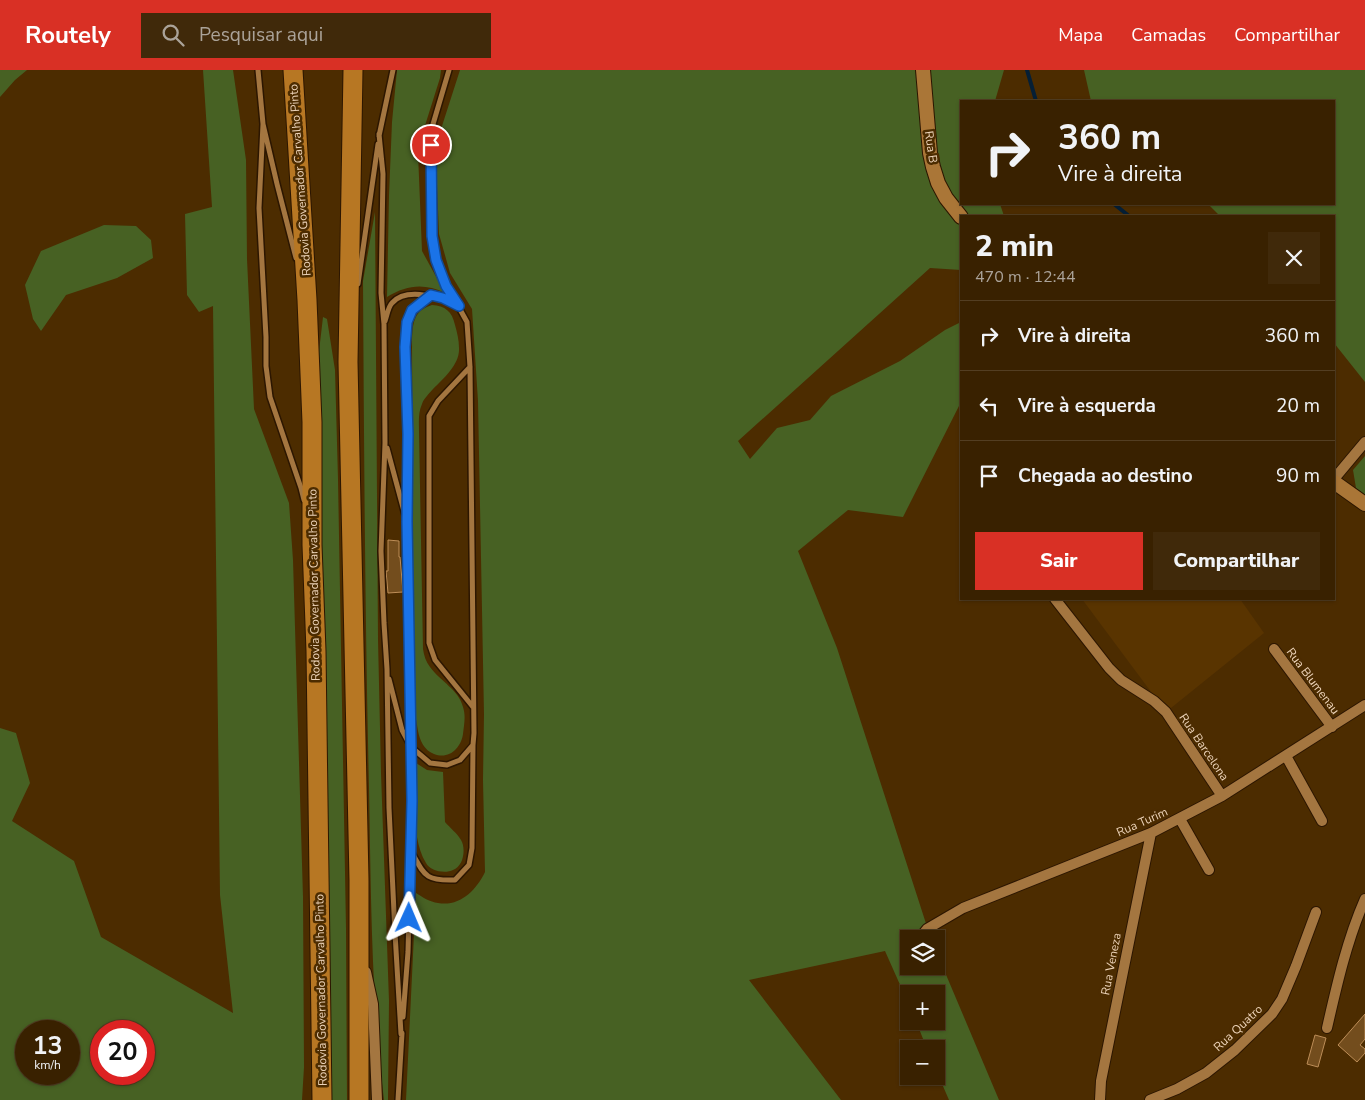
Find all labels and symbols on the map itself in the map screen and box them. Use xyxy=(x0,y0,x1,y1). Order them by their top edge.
street label: Rodovia Governador Carvalho Pinto xyxy=(285,83,315,276)
pin xyxy=(410,124,452,166)
street label: Rua B xyxy=(921,130,941,164)
street label: Rodovia Governador Carvalho Pinto xyxy=(304,488,324,681)
street label: Rua Blumenau xyxy=(1283,645,1343,717)
street label: Rua Barcelona xyxy=(1176,710,1232,784)
street label: Rua Turim xyxy=(1114,804,1170,840)
position arrow xyxy=(382,891,434,943)
street label: Rodovia Governador Carvalho Pinto xyxy=(311,893,331,1086)
street label: Rua Veneza xyxy=(1097,931,1125,997)
street label: Rua Quatro xyxy=(1210,1001,1266,1055)
speed limit sign: 20 xyxy=(90,1020,155,1085)

